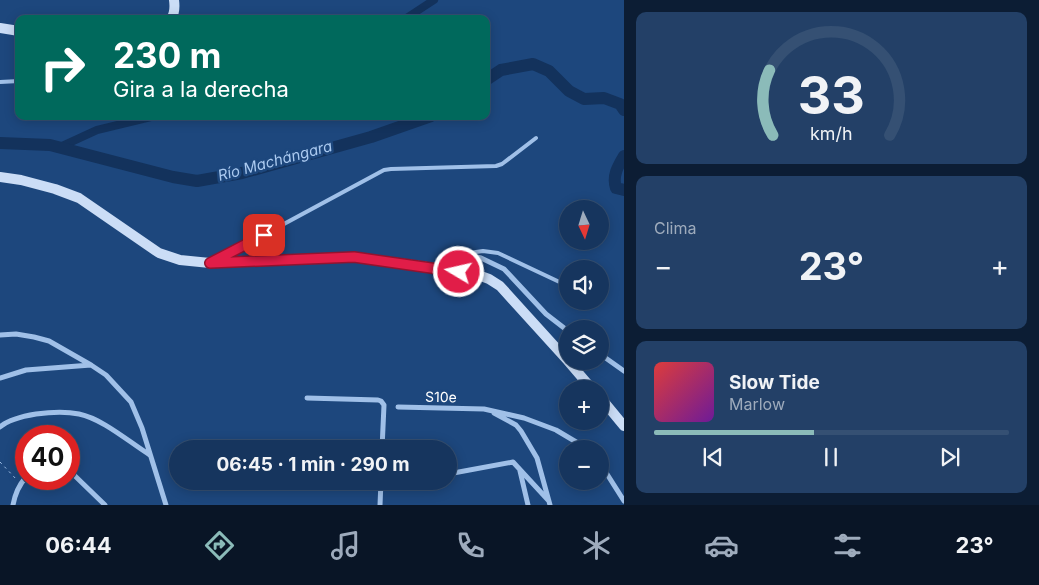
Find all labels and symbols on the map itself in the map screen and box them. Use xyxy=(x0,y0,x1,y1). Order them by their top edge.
water label: Río Machángara xyxy=(216,136,334,185)
north arrow xyxy=(559,200,609,250)
pin xyxy=(243,214,285,256)
position arrow xyxy=(432,245,484,297)
street label: S10e xyxy=(425,388,457,405)
speed limit sign: 40 xyxy=(15,425,80,490)

